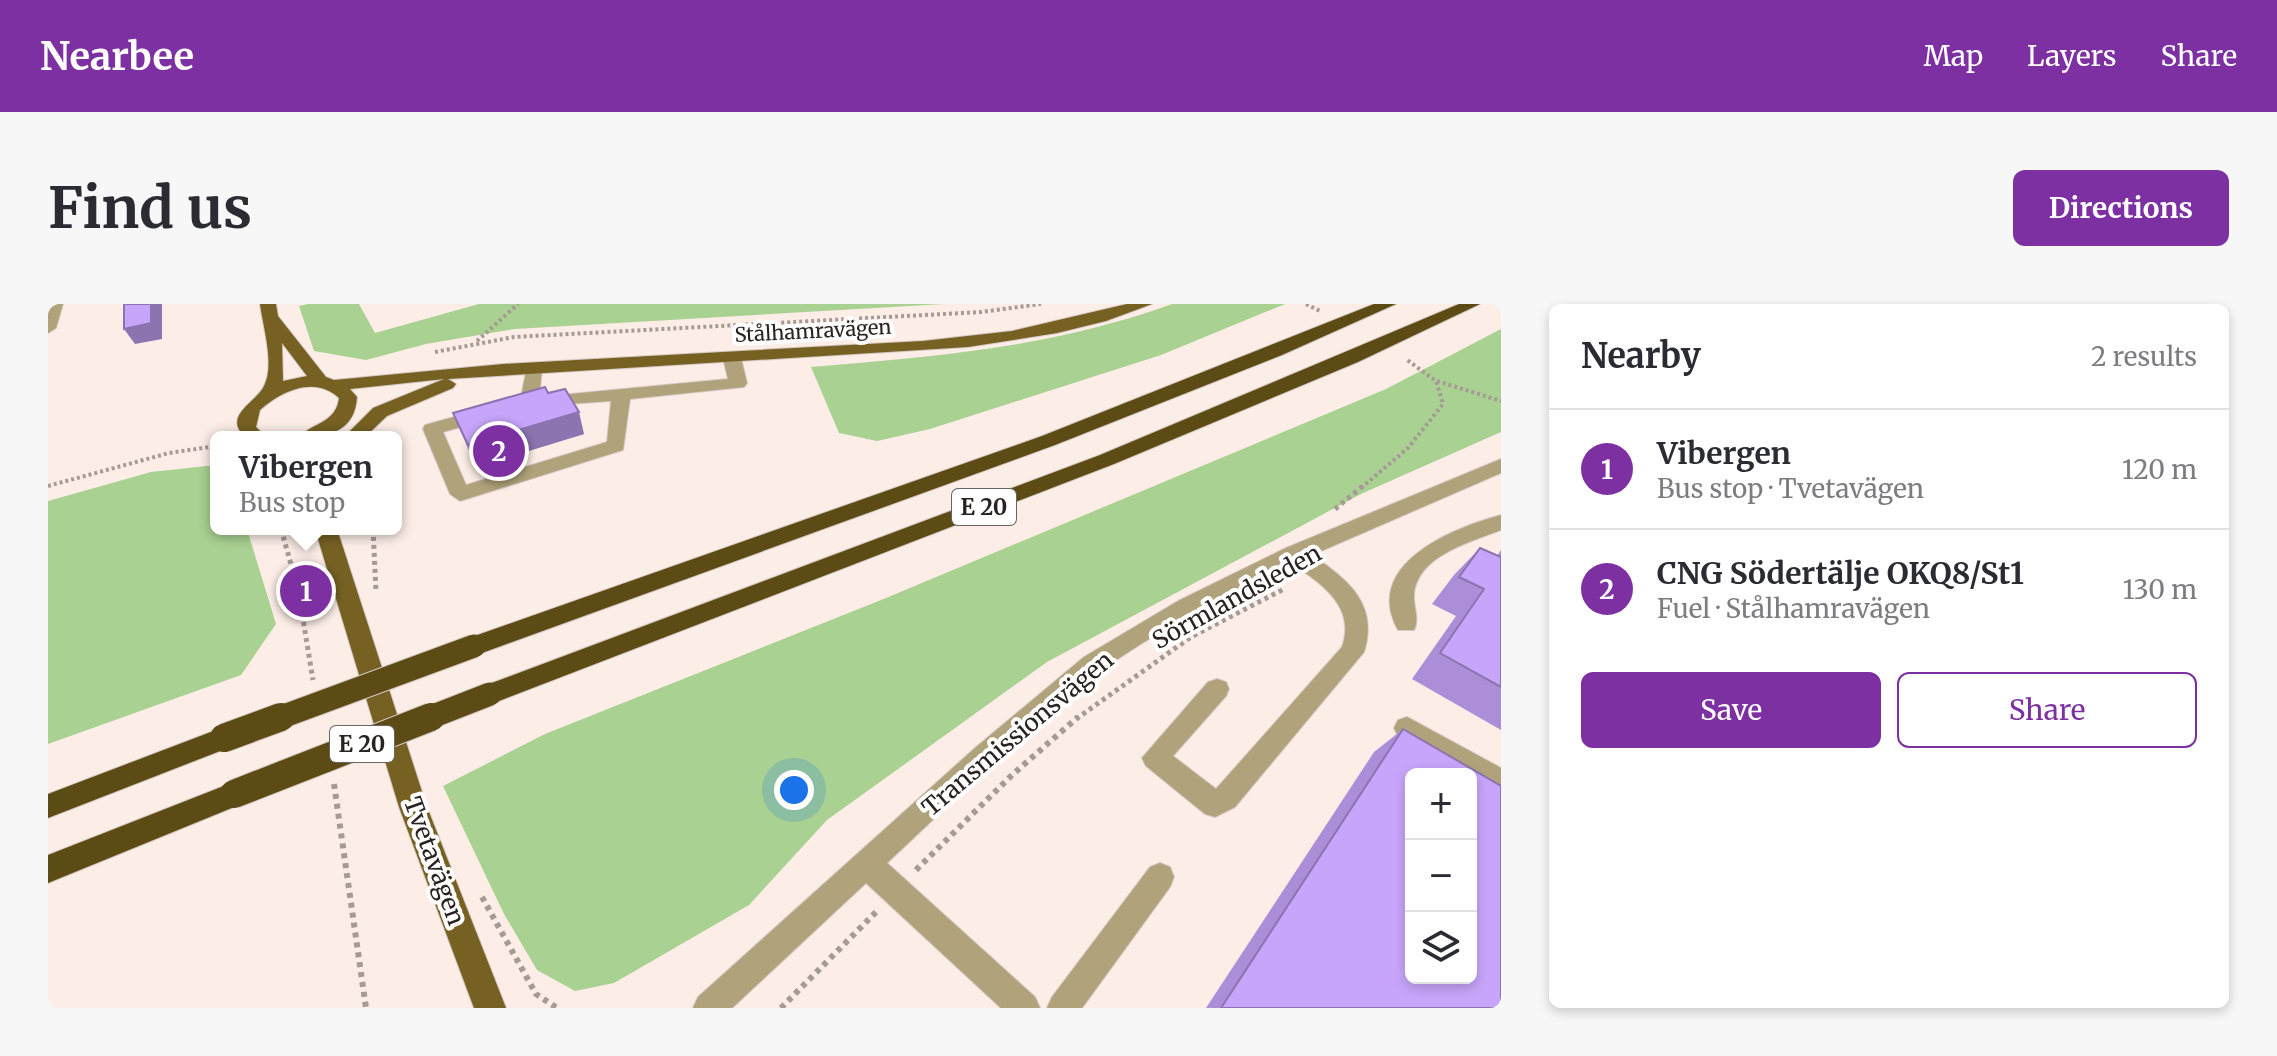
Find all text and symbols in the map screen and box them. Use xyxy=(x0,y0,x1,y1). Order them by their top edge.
text: Nearbee xyxy=(40,33,194,80)
text: Map xyxy=(1923,38,1983,74)
text: Layers xyxy=(2027,38,2116,74)
text: Share xyxy=(2160,38,2237,74)
button: Directions xyxy=(2013,170,2229,246)
text: Find us xyxy=(48,173,252,243)
street label: Stålhamravägen xyxy=(734,314,892,347)
text: Nearby xyxy=(1581,335,1701,377)
text: 2 results xyxy=(2091,340,2197,373)
pin: 2 xyxy=(473,421,525,481)
popup xyxy=(210,431,402,535)
text: Vibergen xyxy=(1657,434,1791,472)
text: Vibergen xyxy=(239,448,373,486)
text: 1 xyxy=(1601,453,1613,486)
text: 120 m xyxy=(2122,453,2197,486)
text: Bus stop · Tvetavägen xyxy=(1657,472,1924,505)
text: Bus stop xyxy=(239,486,345,519)
road number: E 20 xyxy=(952,489,1016,525)
street label: Sörmlandsleden xyxy=(1147,537,1327,656)
text: CNG Södertälje OKQ8/St1 xyxy=(1657,554,2024,592)
pin: 1 xyxy=(280,561,332,621)
text: 2 xyxy=(1599,573,1615,606)
text: 130 m xyxy=(2123,573,2197,606)
text: Fuel · Stålhamravägen xyxy=(1657,592,1930,625)
street label: Transmissionsvägen xyxy=(916,644,1120,823)
button: Save xyxy=(1581,672,1881,748)
button: Share xyxy=(1897,672,2197,748)
road number: E 20 xyxy=(330,726,394,762)
map controls xyxy=(1405,768,1477,984)
button: + xyxy=(1405,768,1477,840)
your location xyxy=(774,770,814,810)
street label: Tvetavägen xyxy=(397,792,472,929)
button: − xyxy=(1405,840,1477,912)
button: layers xyxy=(1405,912,1477,984)

